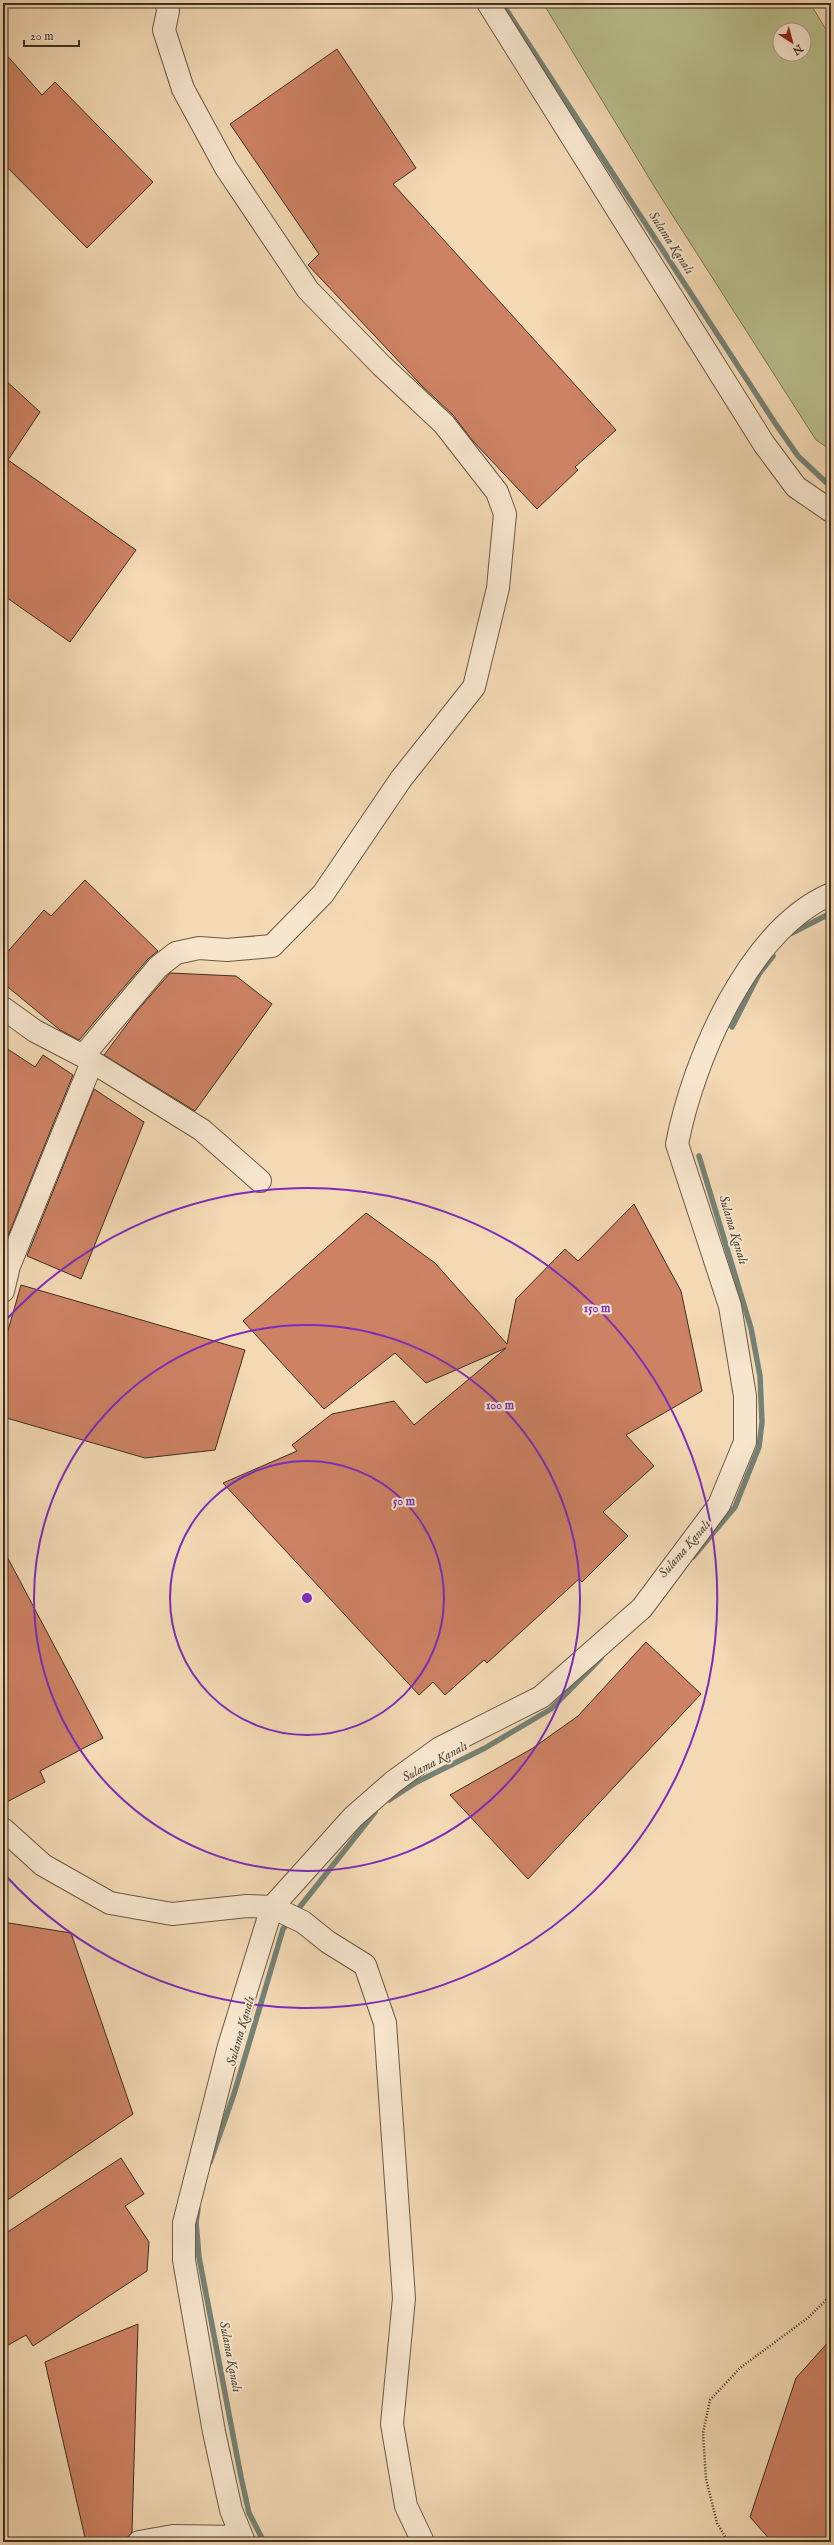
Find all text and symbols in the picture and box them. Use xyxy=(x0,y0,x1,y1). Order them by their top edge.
scale bar xyxy=(24,22,79,48)
north arrow xyxy=(772,22,812,62)
text: 20 m xyxy=(30,29,53,44)
text: N xyxy=(789,40,806,58)
water label: Sulama Kanalı xyxy=(644,208,698,278)
water label: Sulama Kanalı xyxy=(714,1193,752,1267)
text: 150 m xyxy=(584,1301,611,1316)
text: 100 m xyxy=(486,1398,515,1413)
text: 50 m xyxy=(393,1494,416,1509)
water label: Sulama Kanalı xyxy=(655,1516,715,1582)
centre of rings xyxy=(300,1591,314,1605)
water label: Sulama Kanalı xyxy=(399,1737,471,1786)
water label: Sulama Kanalı xyxy=(223,1994,259,2068)
water label: Sulama Kanalı xyxy=(215,2320,245,2394)

